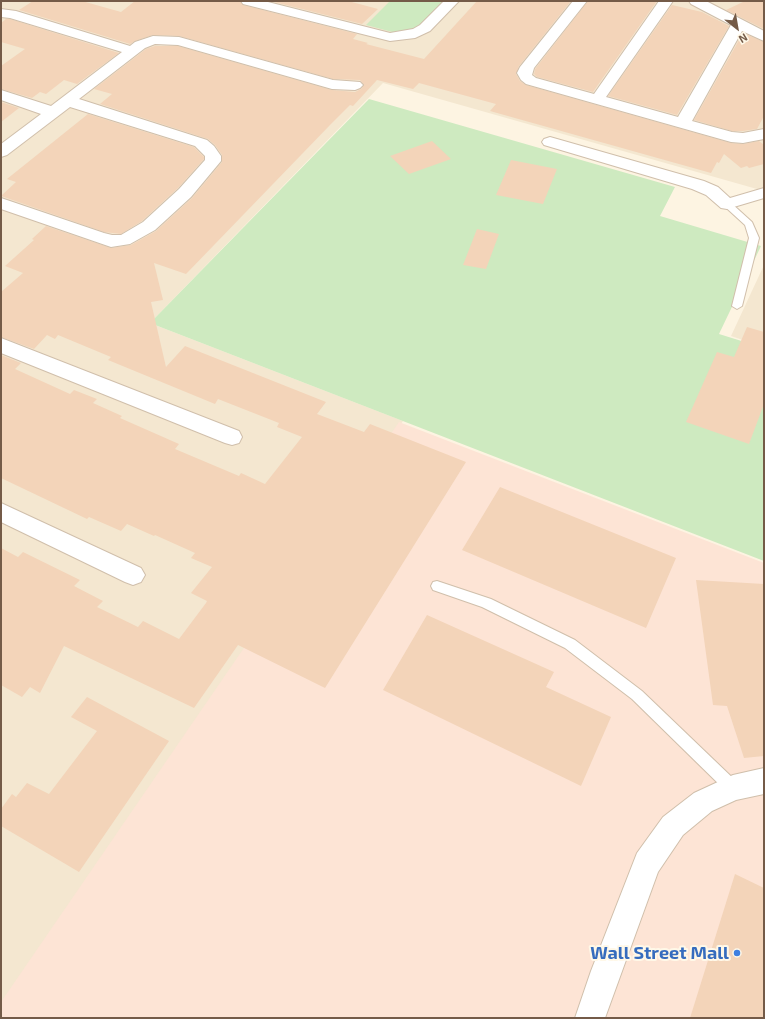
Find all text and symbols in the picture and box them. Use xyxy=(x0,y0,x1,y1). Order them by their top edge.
north arrow xyxy=(717,8,757,48)
text: N xyxy=(737,31,750,46)
place label: Wall Street Mall xyxy=(590,942,729,964)
marker: Wall Street Mall xyxy=(732,948,742,958)

